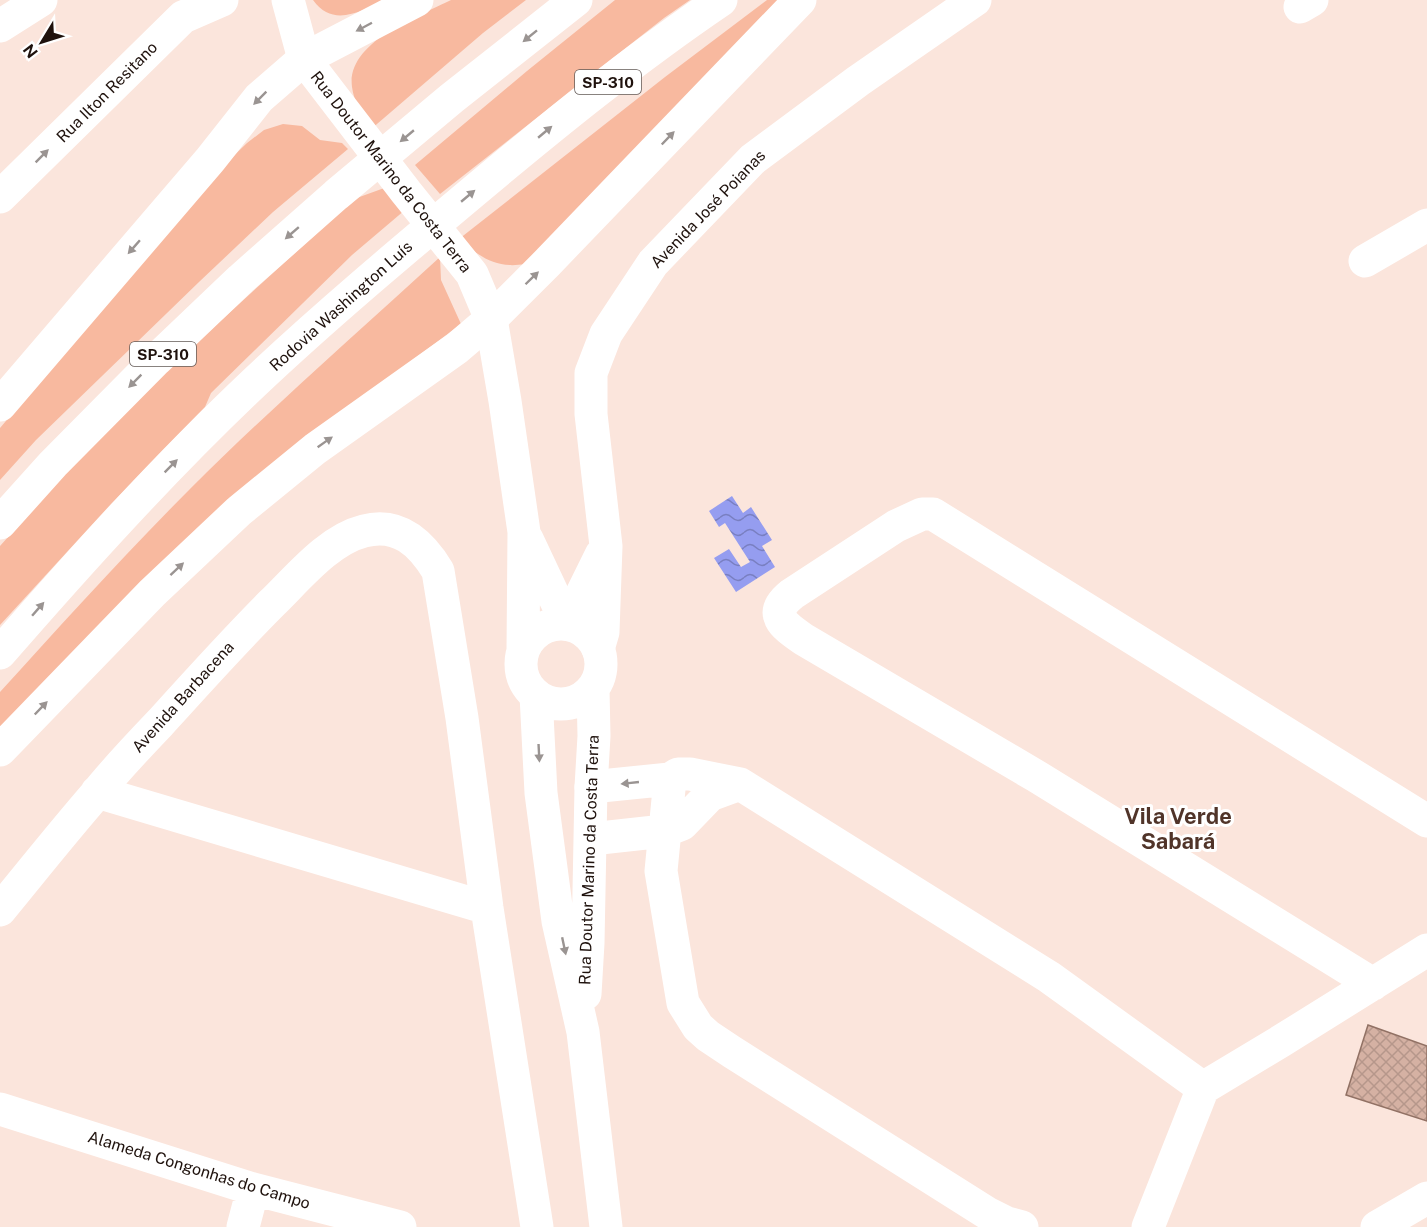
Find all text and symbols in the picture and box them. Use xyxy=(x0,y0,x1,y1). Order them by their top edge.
north arrow xyxy=(12,12,72,72)
one-way arrow xyxy=(356,22,373,32)
one-way arrow xyxy=(522,29,538,42)
street label: Rua Ilton Resitano xyxy=(53,38,161,146)
text: N xyxy=(19,40,42,62)
street label: Rua Doutor Marino da Costa Terra xyxy=(307,68,475,276)
road number: SP-310 xyxy=(575,70,641,94)
one-way arrow xyxy=(254,91,268,105)
one-way arrow xyxy=(537,126,553,139)
one-way arrow xyxy=(399,129,415,142)
one-way arrow xyxy=(661,130,675,145)
street label: Avenida José Poianas xyxy=(647,146,769,272)
one-way arrow xyxy=(34,149,49,163)
one-way arrow xyxy=(460,189,476,202)
one-way arrow xyxy=(285,226,300,239)
street label: Rodovia Washington Luís xyxy=(266,237,416,375)
one-way arrow xyxy=(128,239,141,254)
one-way arrow xyxy=(525,271,539,285)
road number: SP-310 xyxy=(130,342,196,366)
one-way arrow xyxy=(129,374,143,388)
one-way arrow xyxy=(317,436,333,448)
one-way arrow xyxy=(163,459,178,473)
one-way arrow xyxy=(170,562,185,576)
one-way arrow xyxy=(32,601,45,617)
street label: Avenida Barbacena xyxy=(128,638,238,756)
one-way arrow xyxy=(33,701,47,715)
street label: Rua Doutor Marino da Costa Terra xyxy=(575,735,603,985)
one-way arrow xyxy=(534,744,543,763)
one-way arrow xyxy=(621,778,640,788)
district label: Vila Verde Sabará xyxy=(1124,803,1232,854)
one-way arrow xyxy=(559,937,569,956)
street label: Alameda Congonhas do Campo xyxy=(85,1127,313,1213)

